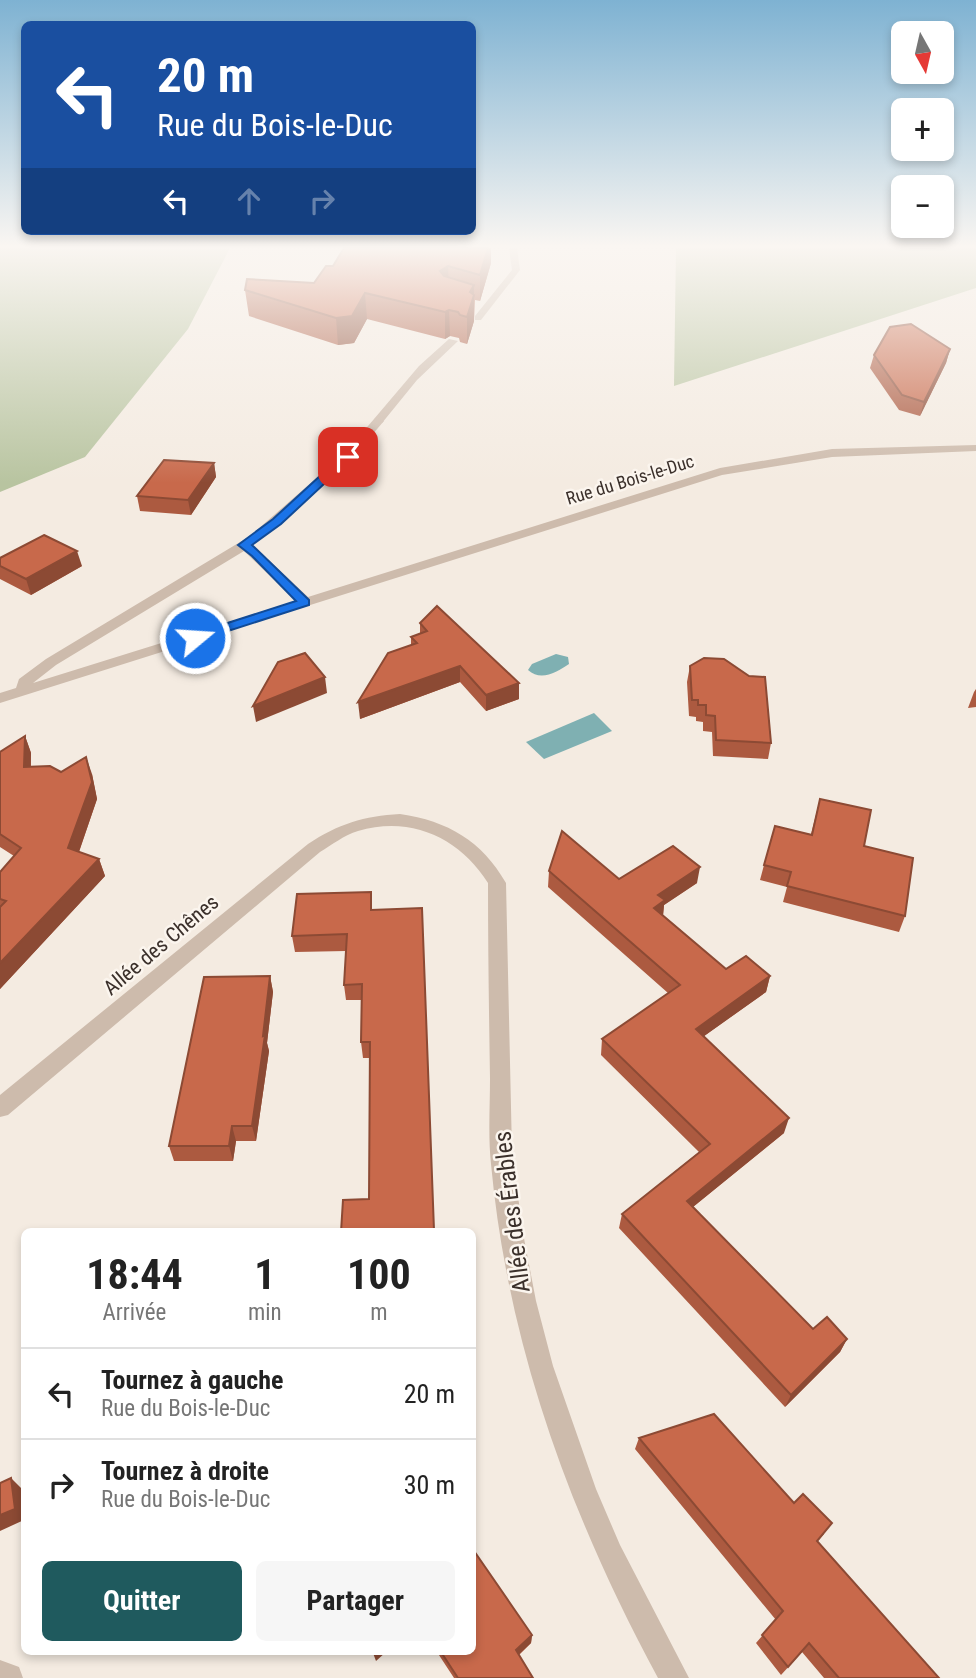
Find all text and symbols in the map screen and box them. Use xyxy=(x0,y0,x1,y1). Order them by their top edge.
north arrow xyxy=(891,21,954,84)
map controls xyxy=(891,21,954,238)
text: 20 m xyxy=(157,47,254,104)
icon: left xyxy=(42,49,133,140)
button: + xyxy=(891,98,954,161)
text: Rue du Bois-le-Duc xyxy=(157,106,393,144)
button: − xyxy=(891,175,954,238)
icon: left xyxy=(157,182,195,220)
icon: ahead xyxy=(230,182,268,220)
icon: right xyxy=(303,182,341,220)
pin xyxy=(318,427,378,487)
icon: arrive xyxy=(329,438,367,476)
street label: Rue du Bois-le-Duc xyxy=(563,450,696,509)
position arrow xyxy=(158,601,232,675)
street label: Allée des Chênes xyxy=(99,890,223,1000)
street label: Allée des Érables xyxy=(488,1130,536,1294)
text: 18:44 xyxy=(86,1250,183,1299)
text: 1 xyxy=(254,1250,275,1299)
text: 100 xyxy=(347,1250,411,1299)
text: Arrivée xyxy=(103,1299,166,1326)
text: min xyxy=(248,1299,282,1326)
text: m xyxy=(370,1299,387,1326)
text: Tournez à gauche xyxy=(101,1365,283,1395)
icon: left xyxy=(42,1375,80,1413)
text: 20 m xyxy=(404,1379,455,1409)
text: Rue du Bois-le-Duc xyxy=(101,1395,270,1422)
text: Tournez à droite xyxy=(101,1456,269,1486)
icon: right xyxy=(42,1466,80,1504)
text: 30 m xyxy=(404,1470,455,1500)
text: Rue du Bois-le-Duc xyxy=(101,1486,270,1513)
button: Quitter xyxy=(42,1561,242,1641)
button: Partager xyxy=(256,1561,455,1641)

